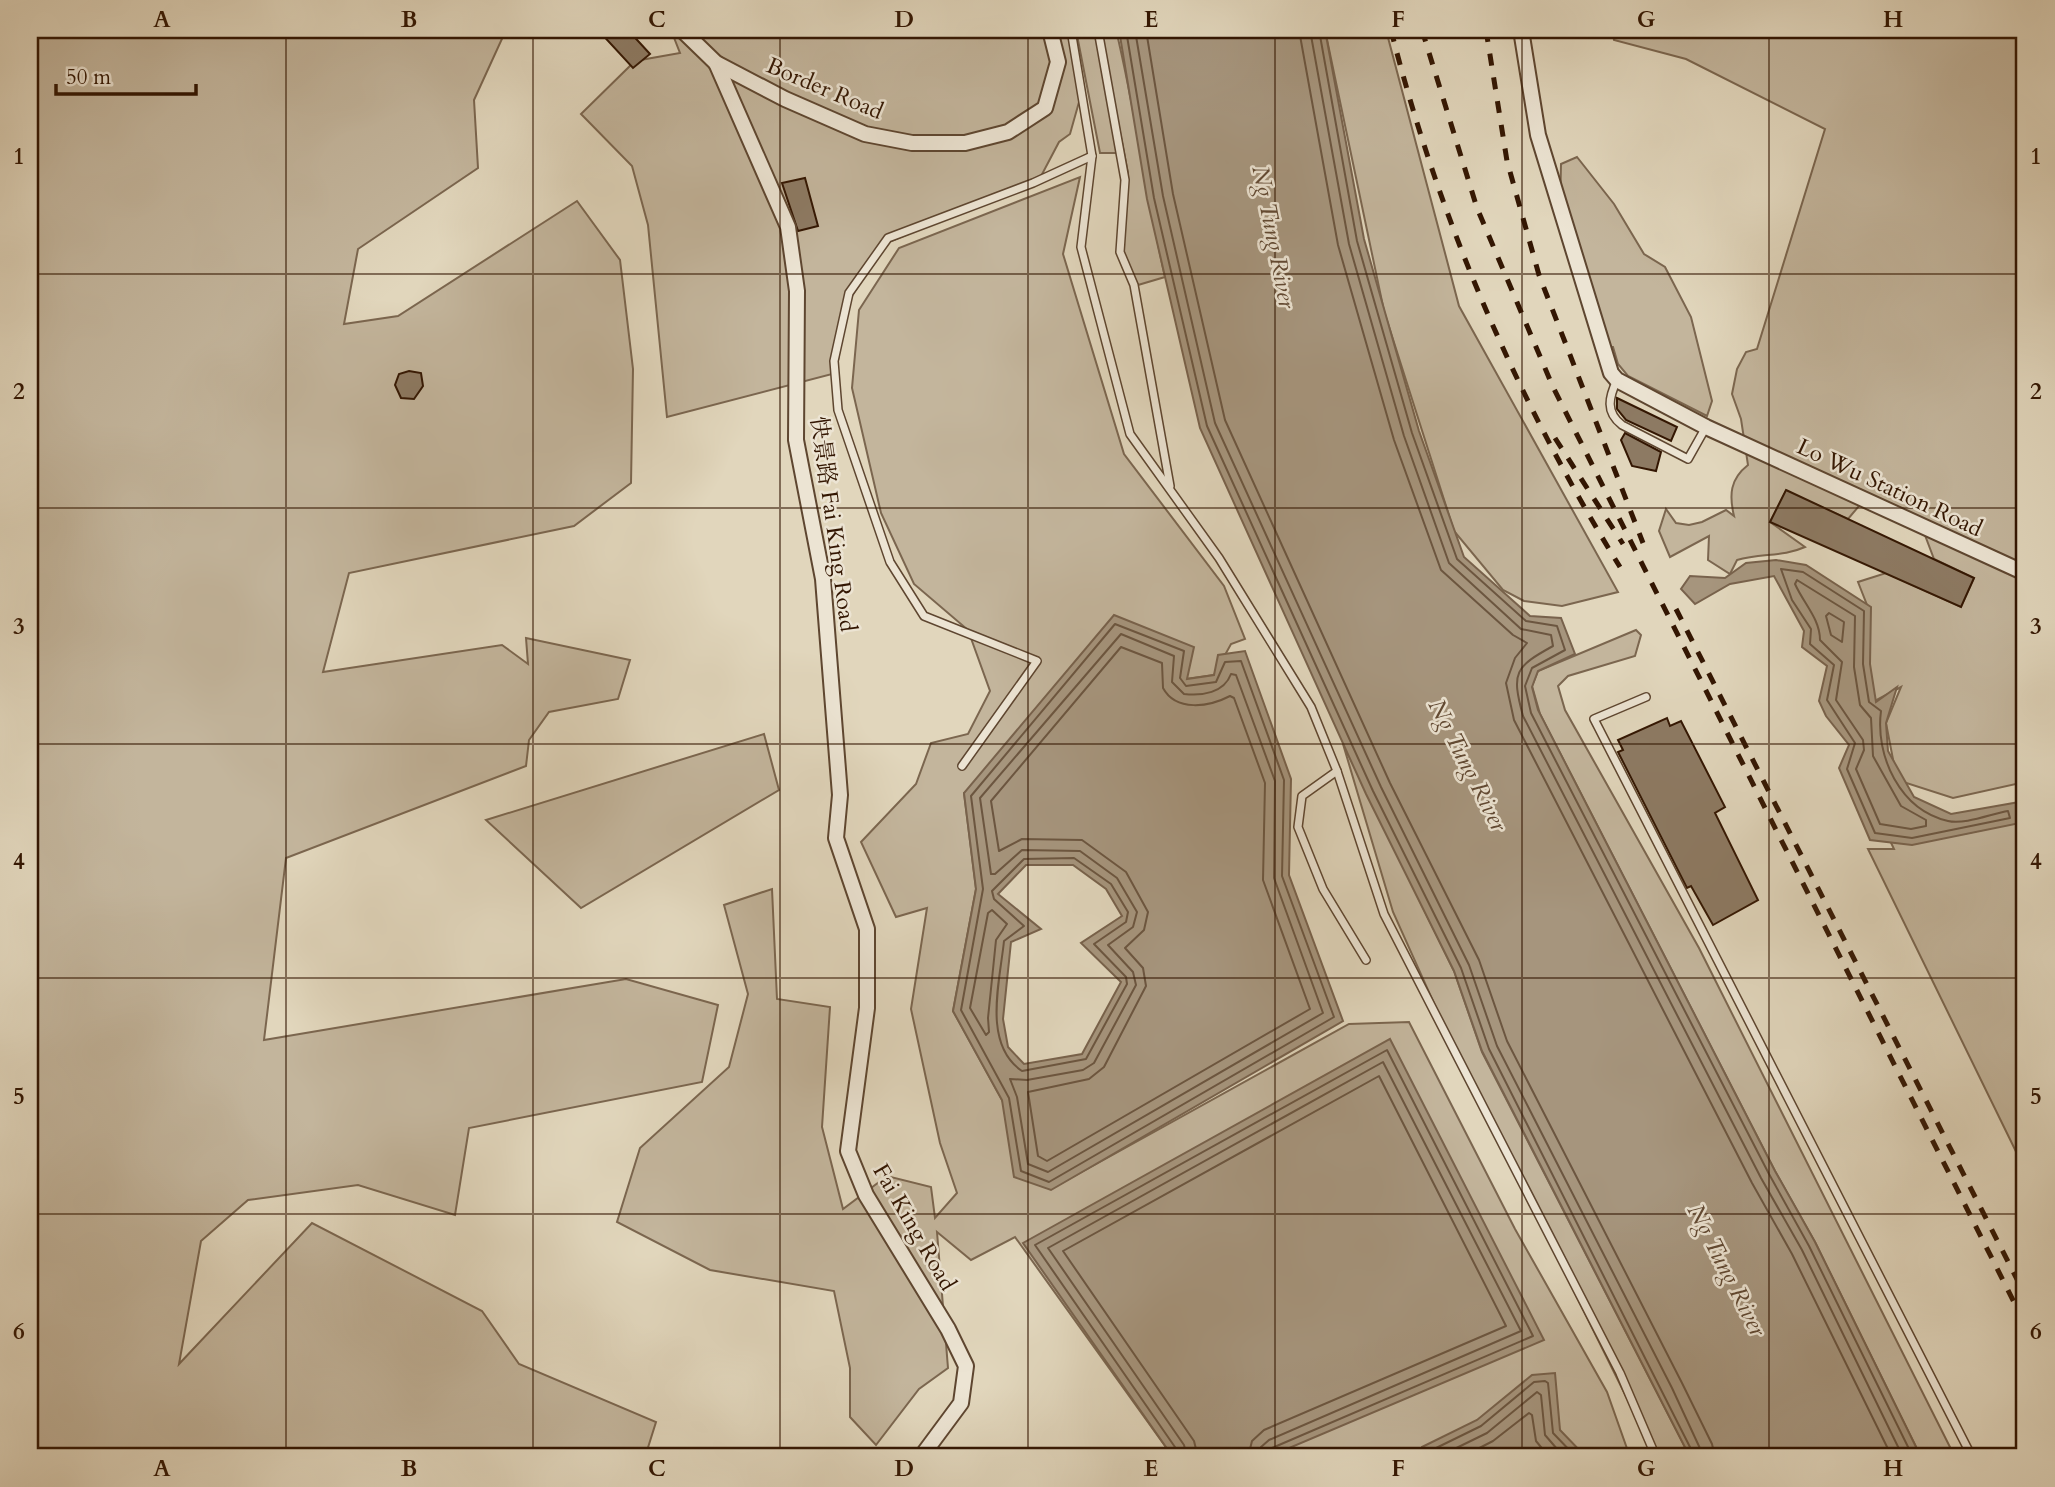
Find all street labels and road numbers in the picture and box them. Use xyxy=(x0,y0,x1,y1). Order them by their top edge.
street label: Border Road xyxy=(762,50,889,127)
street label: 快景路 Fai King Road xyxy=(803,414,864,634)
street label: Lo Wu Station Road xyxy=(1792,431,1988,544)
street label: Fai King Road xyxy=(866,1158,964,1297)

